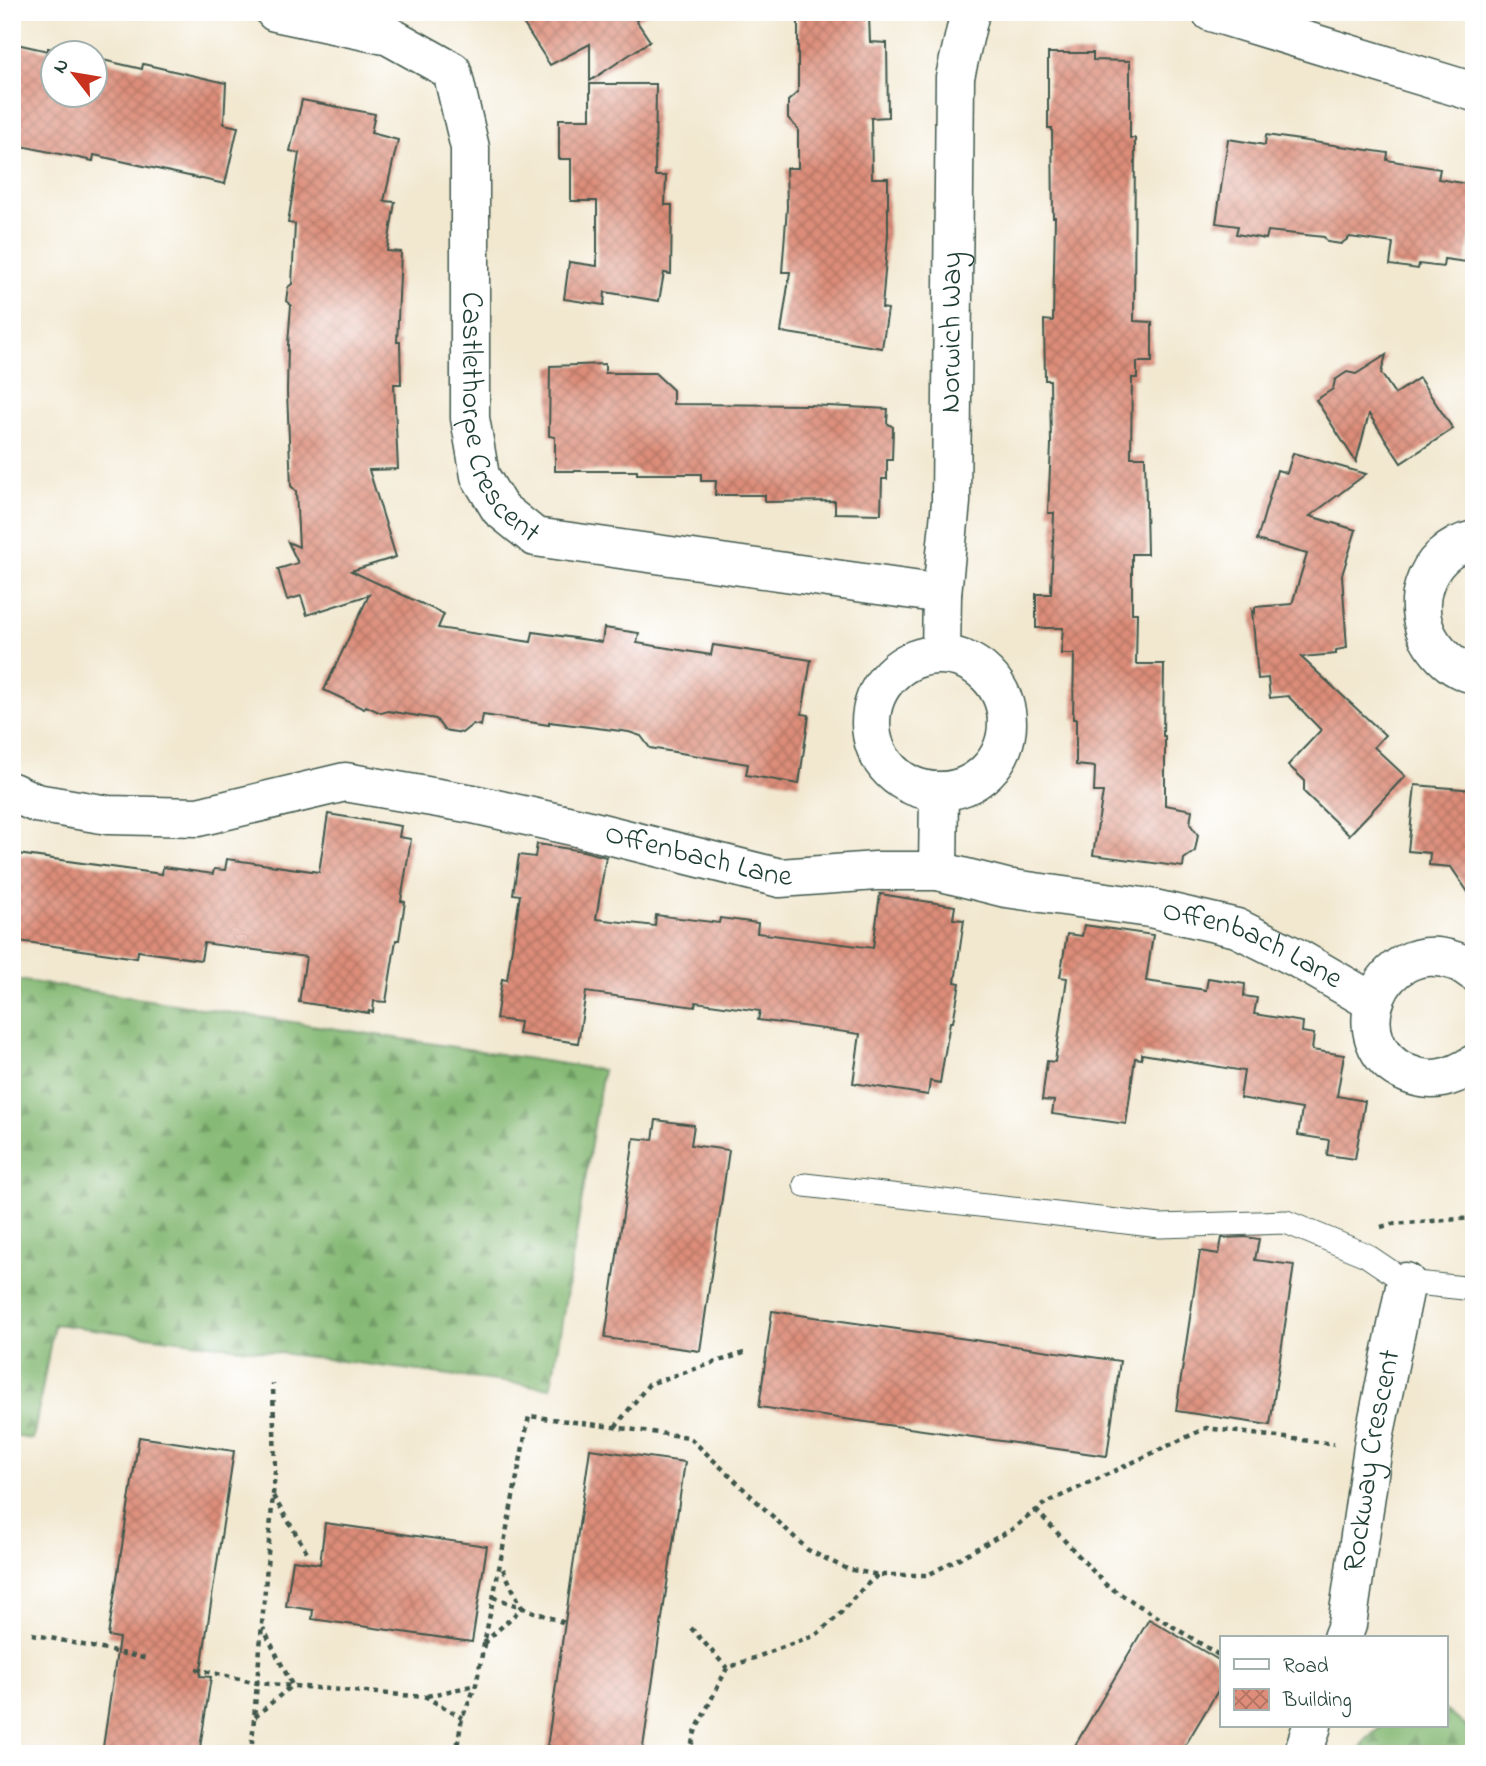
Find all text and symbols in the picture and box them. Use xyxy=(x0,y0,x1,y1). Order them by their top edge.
north arrow xyxy=(38,38,108,108)
text: N xyxy=(47,54,77,79)
street label: Norwich Way xyxy=(930,252,975,413)
street label: Castlethorpe Crescent xyxy=(448,292,549,555)
street label: Offenbach Lane xyxy=(600,813,794,900)
street label: Offenbach Lane xyxy=(1158,889,1351,1002)
street label: Rockway Crescent xyxy=(1333,1346,1414,1575)
legend xyxy=(1220,1636,1448,1728)
text: Road xyxy=(1283,1652,1329,1682)
text: Building xyxy=(1282,1686,1352,1718)

